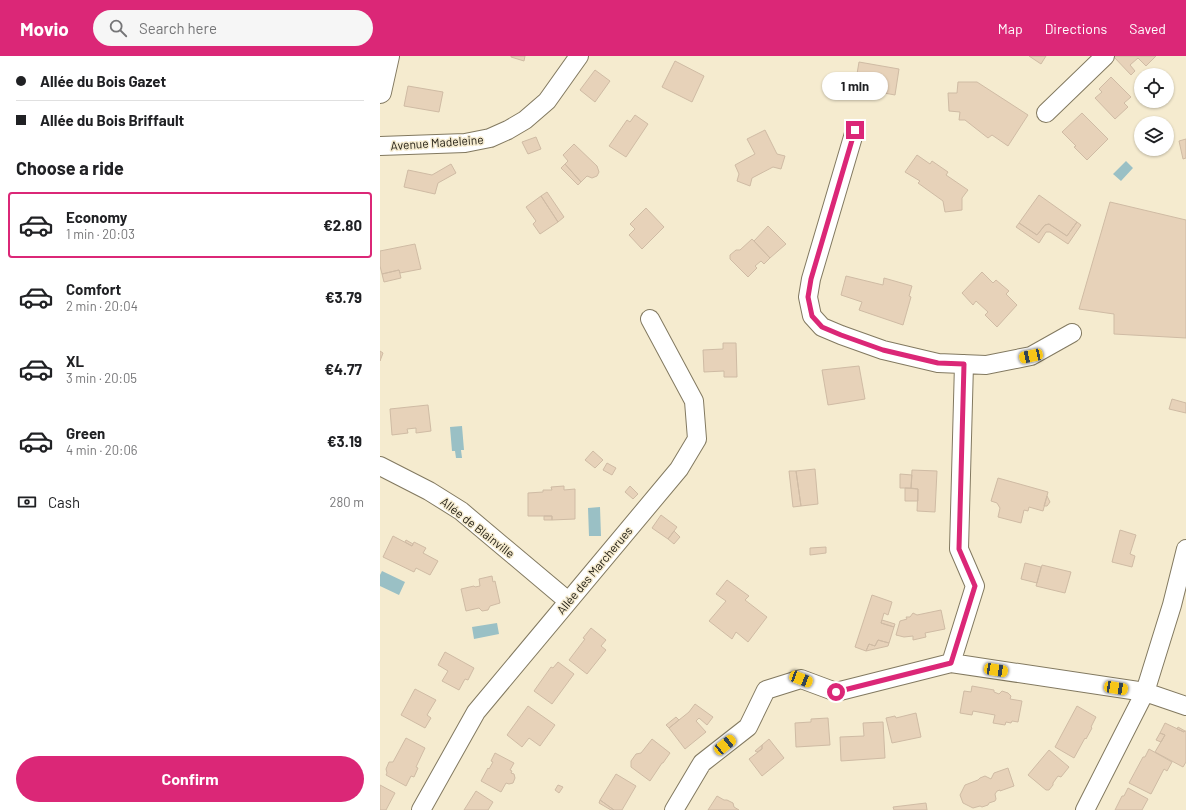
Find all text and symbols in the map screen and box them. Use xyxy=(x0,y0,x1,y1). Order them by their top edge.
search box xyxy=(93,10,373,46)
text: Movio xyxy=(20,17,69,40)
icon: search xyxy=(107,17,129,39)
text: Search here xyxy=(139,19,217,37)
text: Map xyxy=(998,20,1023,37)
text: Directions xyxy=(1045,20,1107,37)
text: Saved xyxy=(1129,20,1166,37)
map controls xyxy=(1134,68,1174,156)
button: locate xyxy=(1134,68,1174,108)
text: Allée du Bois Gazet xyxy=(40,72,166,90)
callout: 1 min xyxy=(822,72,888,100)
text: 1 min xyxy=(841,78,869,94)
text: Allée du Bois Briffault xyxy=(40,111,184,129)
button: layers xyxy=(1134,116,1174,156)
route end xyxy=(846,121,864,139)
street label: Avenue Madeleine xyxy=(390,132,484,152)
text: Choose a ride xyxy=(16,157,124,179)
icon: car xyxy=(18,207,54,243)
text: Economy xyxy=(66,208,127,226)
text: €2.80 xyxy=(323,216,362,234)
text: 1 min · 20:03 xyxy=(66,226,135,242)
icon: car xyxy=(18,279,54,315)
text: Comfort xyxy=(66,280,121,298)
text: €3.79 xyxy=(325,288,362,306)
text: 2 min · 20:04 xyxy=(66,298,138,314)
car xyxy=(1018,348,1044,364)
icon: car xyxy=(18,351,54,387)
text: XL xyxy=(66,352,84,370)
text: €4.77 xyxy=(324,360,362,378)
text: 3 min · 20:05 xyxy=(66,370,137,386)
icon: car xyxy=(18,423,54,459)
text: Green xyxy=(66,424,105,442)
text: €3.19 xyxy=(327,432,362,450)
text: 4 min · 20:06 xyxy=(66,442,138,458)
icon: cash xyxy=(16,491,38,513)
text: Cash xyxy=(48,493,80,511)
text: 280 m xyxy=(330,494,364,510)
street label: Allée de Blainville xyxy=(438,494,518,560)
street label: Allée des Marcherues xyxy=(553,523,635,617)
car xyxy=(983,662,1009,678)
car xyxy=(788,669,814,689)
car xyxy=(1103,680,1129,696)
route start xyxy=(827,683,845,701)
car xyxy=(712,733,738,757)
button: Confirm xyxy=(16,756,364,802)

